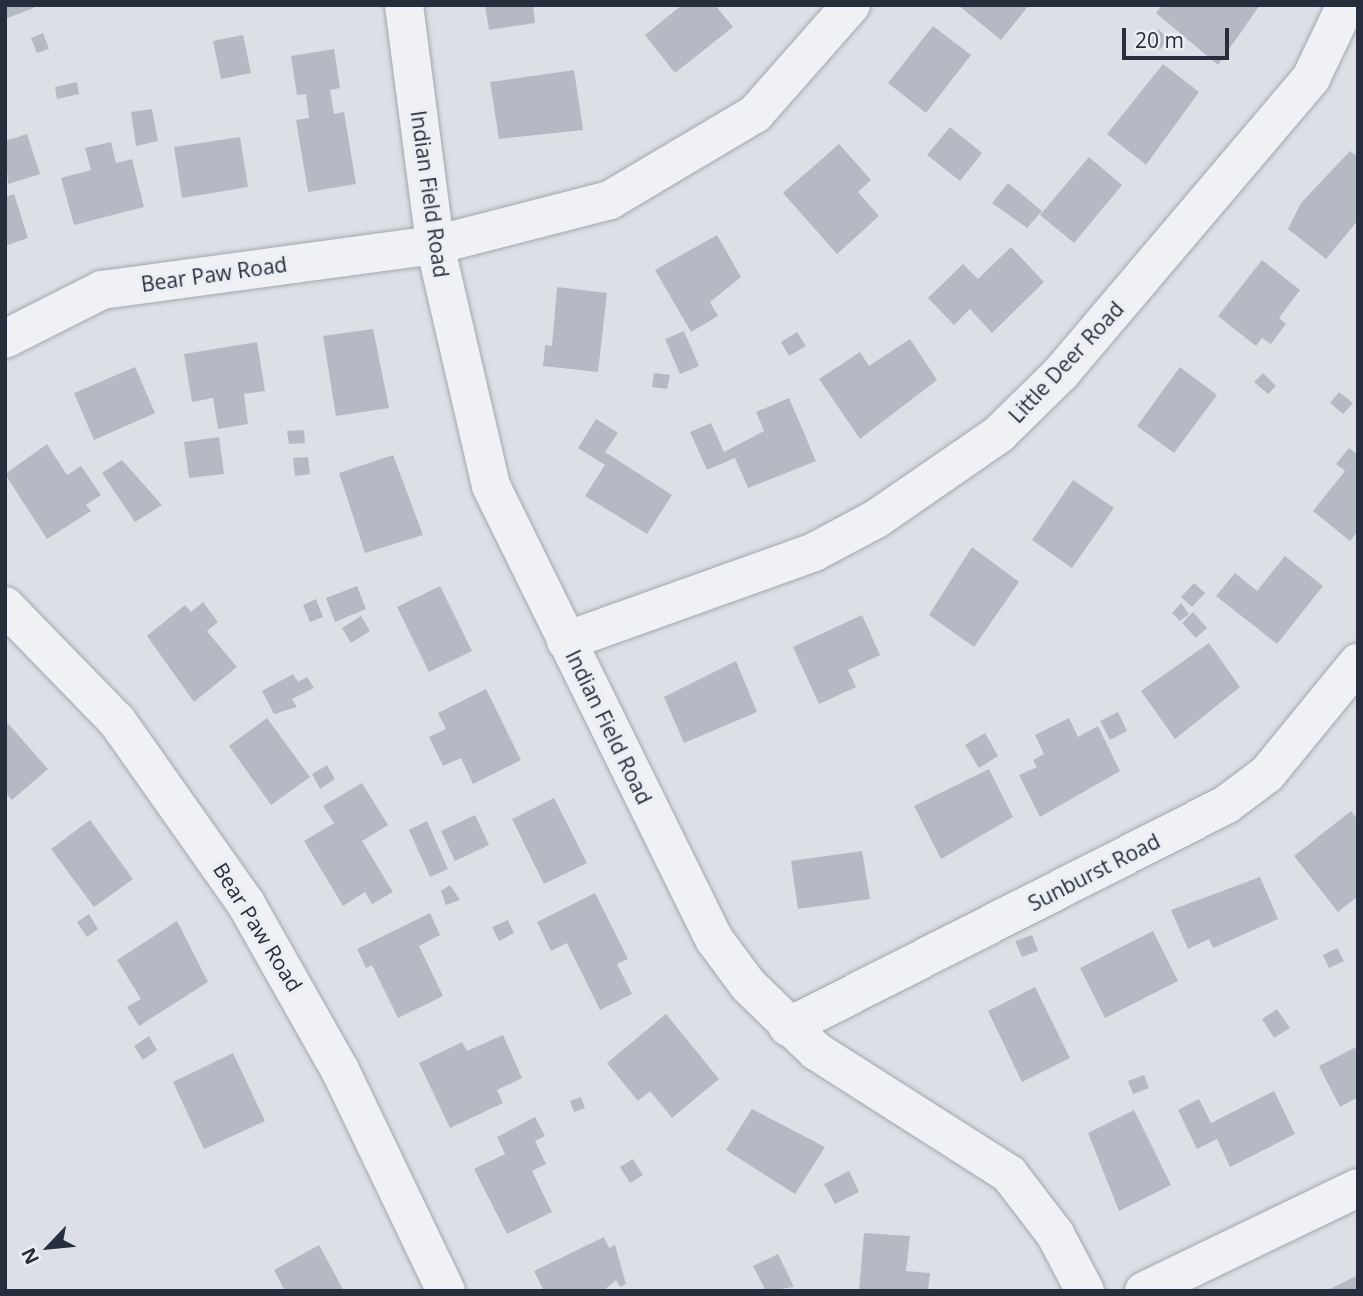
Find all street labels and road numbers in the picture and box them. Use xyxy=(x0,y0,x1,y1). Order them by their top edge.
street label: Indian Field Road xyxy=(406,109,454,279)
street label: Bear Paw Road xyxy=(139,251,289,297)
street label: Little Deer Road xyxy=(1003,296,1129,428)
street label: Indian Field Road xyxy=(561,646,657,808)
street label: Sunburst Road xyxy=(1024,828,1164,916)
street label: Bear Paw Road xyxy=(208,858,308,996)

